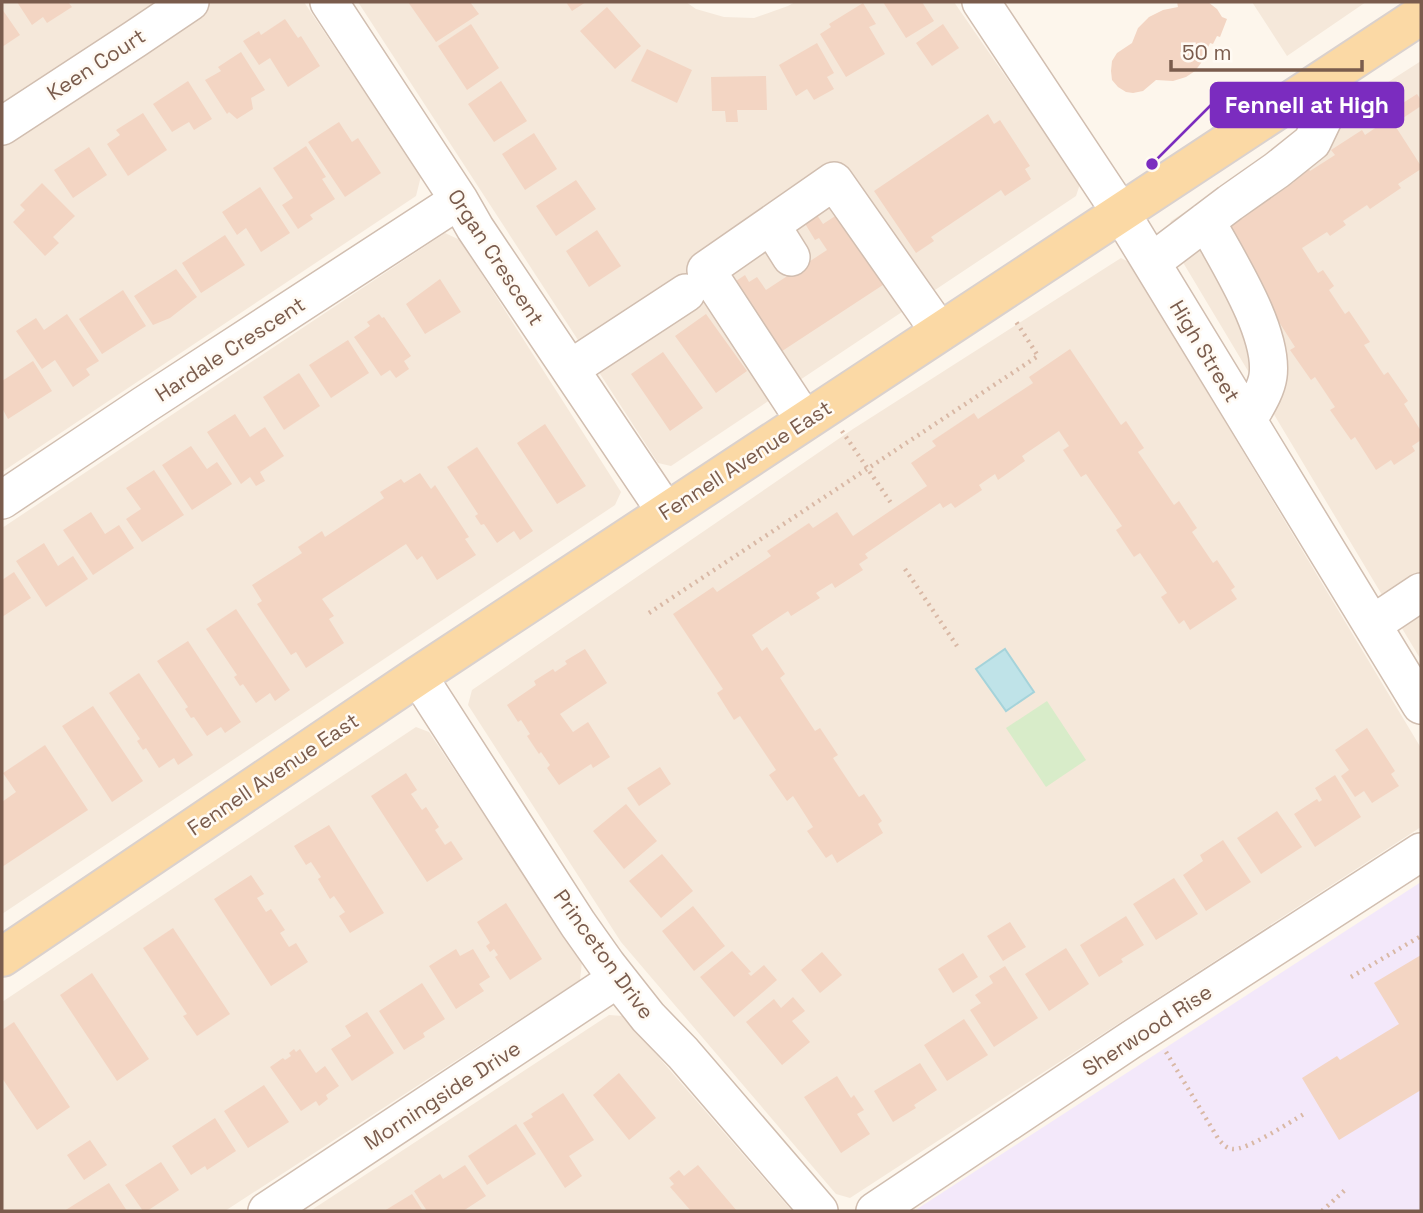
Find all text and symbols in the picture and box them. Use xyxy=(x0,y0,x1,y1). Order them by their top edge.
street label: Keen Court xyxy=(42,22,150,106)
scale bar xyxy=(1171,28,1362,72)
text: 50 m xyxy=(1182,39,1232,66)
callout: Fennell at High xyxy=(1211,83,1403,127)
text: Fennell at High xyxy=(1225,90,1389,120)
street label: Organ Crescent xyxy=(442,184,550,330)
street label: Hardale Crescent xyxy=(150,290,310,408)
street label: High Street xyxy=(1164,295,1246,407)
street label: Fennell Avenue East xyxy=(653,394,837,526)
street label: Fennell Avenue East xyxy=(182,707,364,841)
street label: Princeton Drive xyxy=(548,884,660,1024)
street label: Sherwood Rise xyxy=(1077,978,1217,1082)
street label: Morningside Drive xyxy=(359,1034,525,1156)

